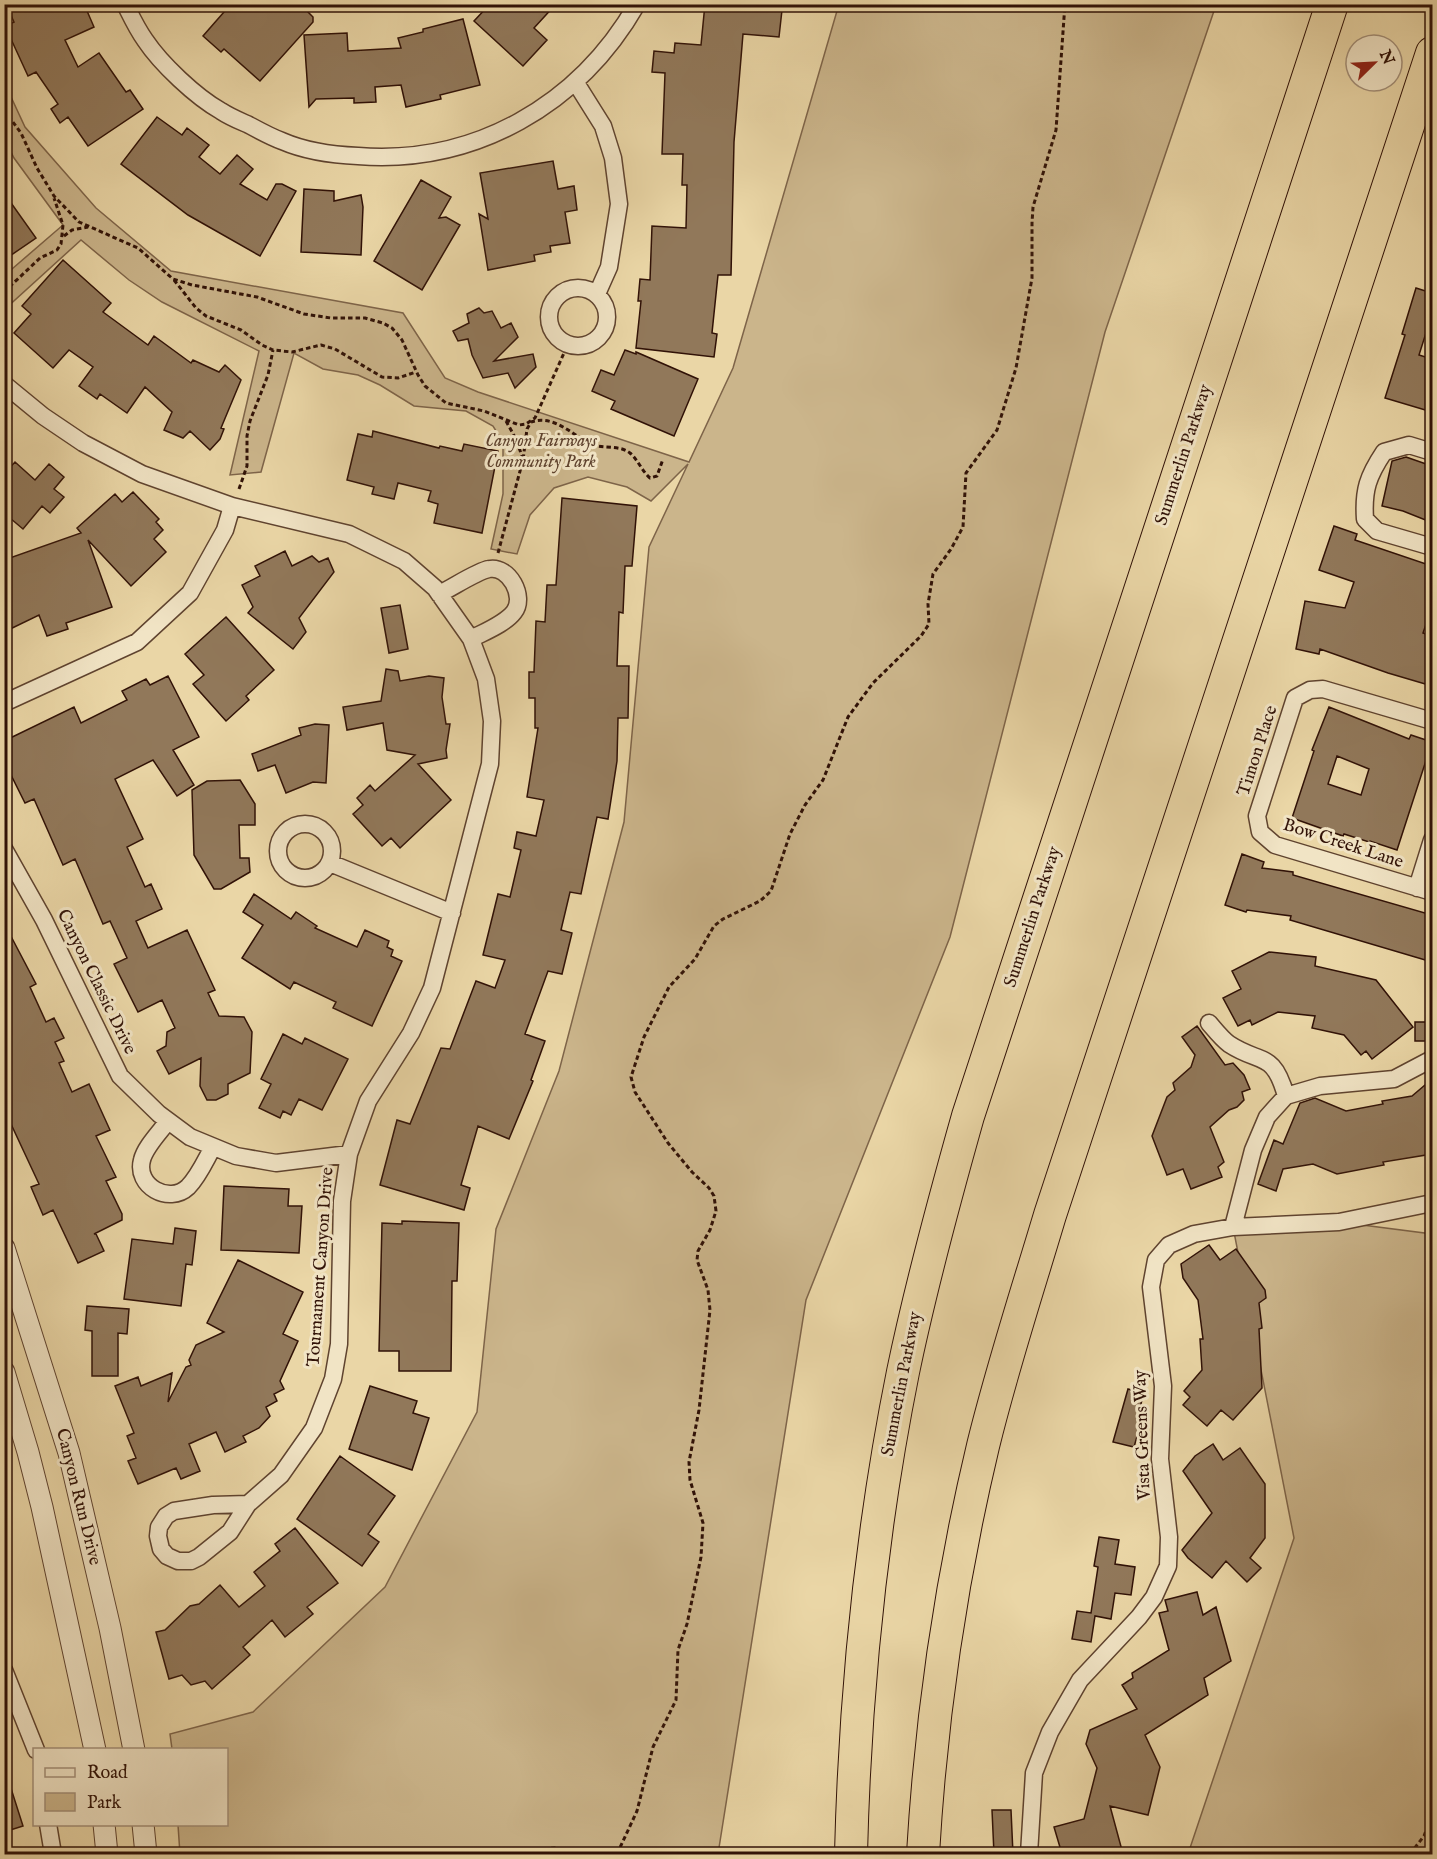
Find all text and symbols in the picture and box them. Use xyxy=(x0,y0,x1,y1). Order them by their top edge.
north arrow xyxy=(1344,33,1404,93)
text: N xyxy=(1374,46,1398,68)
street label: Summerlin Parkway xyxy=(1150,381,1218,528)
park label: Canyon Fairways Community Park xyxy=(485,430,598,474)
street label: Timon Place xyxy=(1233,703,1283,799)
street label: Bow Creek Lane xyxy=(1280,814,1406,874)
street label: Summerlin Parkway xyxy=(999,843,1067,990)
street label: Canyon Classic Drive xyxy=(51,906,141,1058)
street label: Tournament Canyon Drive xyxy=(303,1166,339,1368)
street label: Summerlin Parkway xyxy=(877,1310,927,1458)
street label: Vista Greens Way xyxy=(1129,1369,1157,1502)
street label: Canyon Run Drive xyxy=(50,1426,106,1568)
legend xyxy=(33,1748,228,1826)
text: Road xyxy=(87,1762,128,1785)
text: Park xyxy=(87,1792,122,1815)

